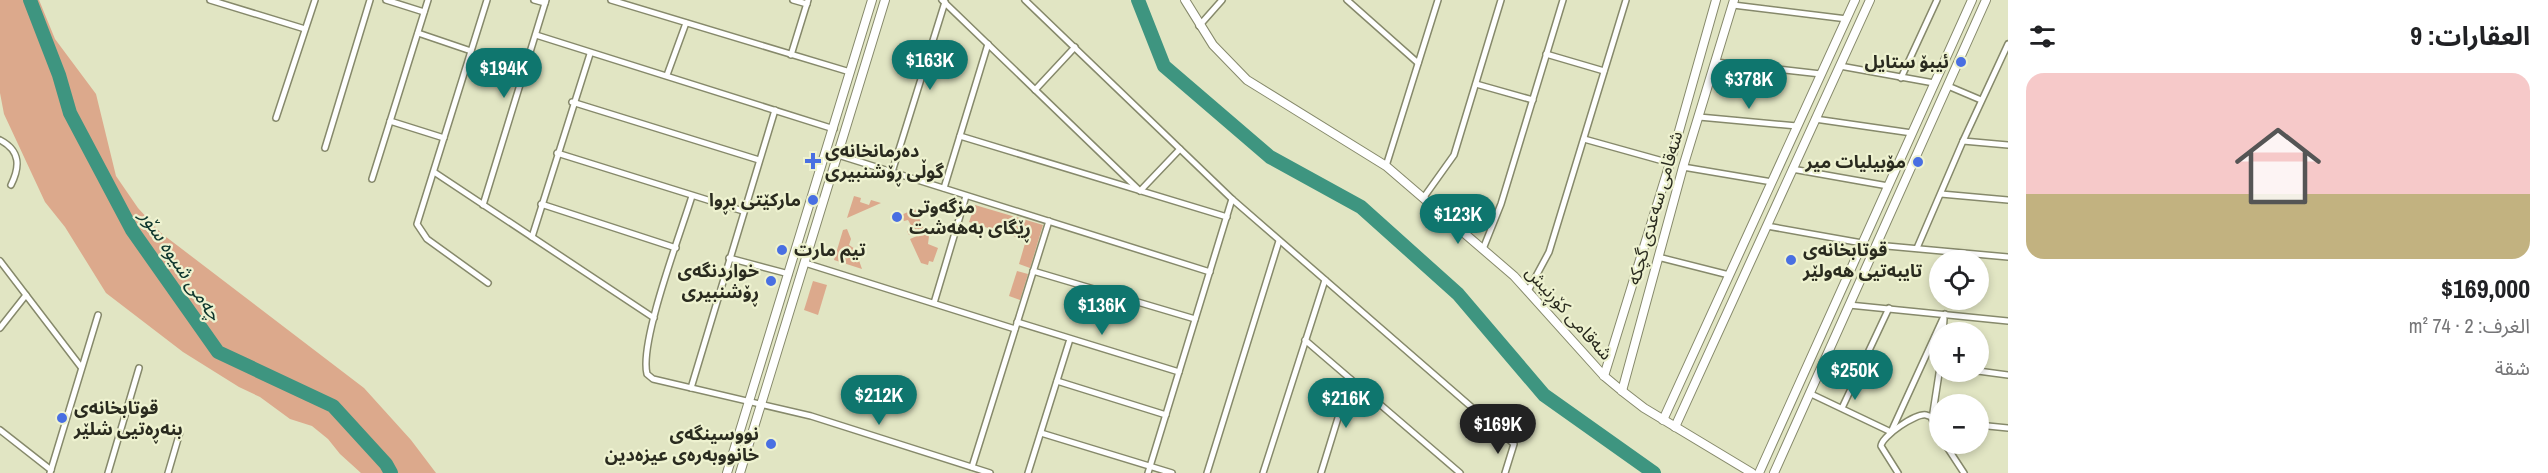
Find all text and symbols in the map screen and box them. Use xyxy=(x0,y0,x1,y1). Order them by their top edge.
text: العقارات: 9 xyxy=(2410,18,2530,53)
icon: filters xyxy=(2026,20,2059,53)
pin: $163K xyxy=(888,40,972,91)
text: $163K xyxy=(906,46,954,73)
pin: $194K xyxy=(462,48,546,99)
place label: ئیبۆ ستایل xyxy=(1865,49,1949,74)
text: $194K xyxy=(480,54,528,81)
marker: ئیبۆ ستایل xyxy=(1954,55,1968,69)
pin: $378K xyxy=(1707,59,1791,110)
text: $378K xyxy=(1725,65,1773,92)
icon: home xyxy=(2224,112,2332,220)
street label: شەقامی سەعدی گچکە xyxy=(1621,128,1688,288)
place label: دەرمانخانەی گوڵی ڕۆشنبیری xyxy=(825,138,945,187)
place label: مۆبيليات مير xyxy=(1804,149,1906,174)
marker: دەرمانخانەی گوڵی ڕۆشنبیری xyxy=(806,154,820,168)
marker: مۆبيليات مير xyxy=(1911,155,1925,169)
place label: مارکێتی بڕوا xyxy=(709,187,801,215)
marker: مارکێتی بڕوا xyxy=(806,193,820,207)
place label: مزگەوتی ڕێگای بەھەشت xyxy=(909,194,1031,243)
pin: $123K xyxy=(1416,194,1500,245)
text: $123K xyxy=(1434,200,1482,227)
water label: چەمی شیوە سۆر xyxy=(133,202,229,326)
marker: مزگەوتی ڕێگای بەھەشت xyxy=(890,210,904,224)
place label: تیم مارت xyxy=(794,237,866,263)
place label: قوتابخانەی تایبەتیی هەولێر xyxy=(1802,237,1923,283)
marker: تیم مارت xyxy=(775,243,789,257)
map controls xyxy=(1929,250,1989,454)
button: locate xyxy=(1929,250,1989,310)
marker: قوتابخانەی تایبەتیی هەولێر xyxy=(1784,253,1798,267)
place label: خواردنگەی ڕۆشنبیری xyxy=(678,258,759,307)
street label: شەقامی کۆڕنیش xyxy=(1518,260,1619,367)
text: $169,000 xyxy=(2441,271,2530,306)
marker: خواردنگەی ڕۆشنبیری xyxy=(764,274,778,288)
pin: $136K xyxy=(1060,285,1144,336)
text: $136K xyxy=(1078,291,1126,318)
text: الغرف: 2 · 74 m² xyxy=(2409,312,2530,339)
button: + xyxy=(1929,322,1989,382)
pin: $250K xyxy=(1813,350,1897,401)
text: شقة xyxy=(2495,354,2530,381)
text: $250K xyxy=(1831,356,1879,383)
pin: $212K xyxy=(837,375,921,426)
pin: $216K xyxy=(1304,378,1388,429)
text: $212K xyxy=(855,381,903,408)
text: $216K xyxy=(1322,384,1370,411)
button: − xyxy=(1929,394,1989,454)
place label: قوتابخانەی بنەڕەتیی شلێر xyxy=(73,395,183,444)
pin: $169K xyxy=(1456,404,1540,455)
text: $169K xyxy=(1474,410,1522,437)
marker: قوتابخانەی بنەڕەتیی شلێر xyxy=(55,411,69,425)
place label: نووسینگەی خانووبەرەی عیزەدین xyxy=(605,421,759,467)
marker: نووسینگەی خانووبەرەی عیزەدین xyxy=(764,437,778,451)

